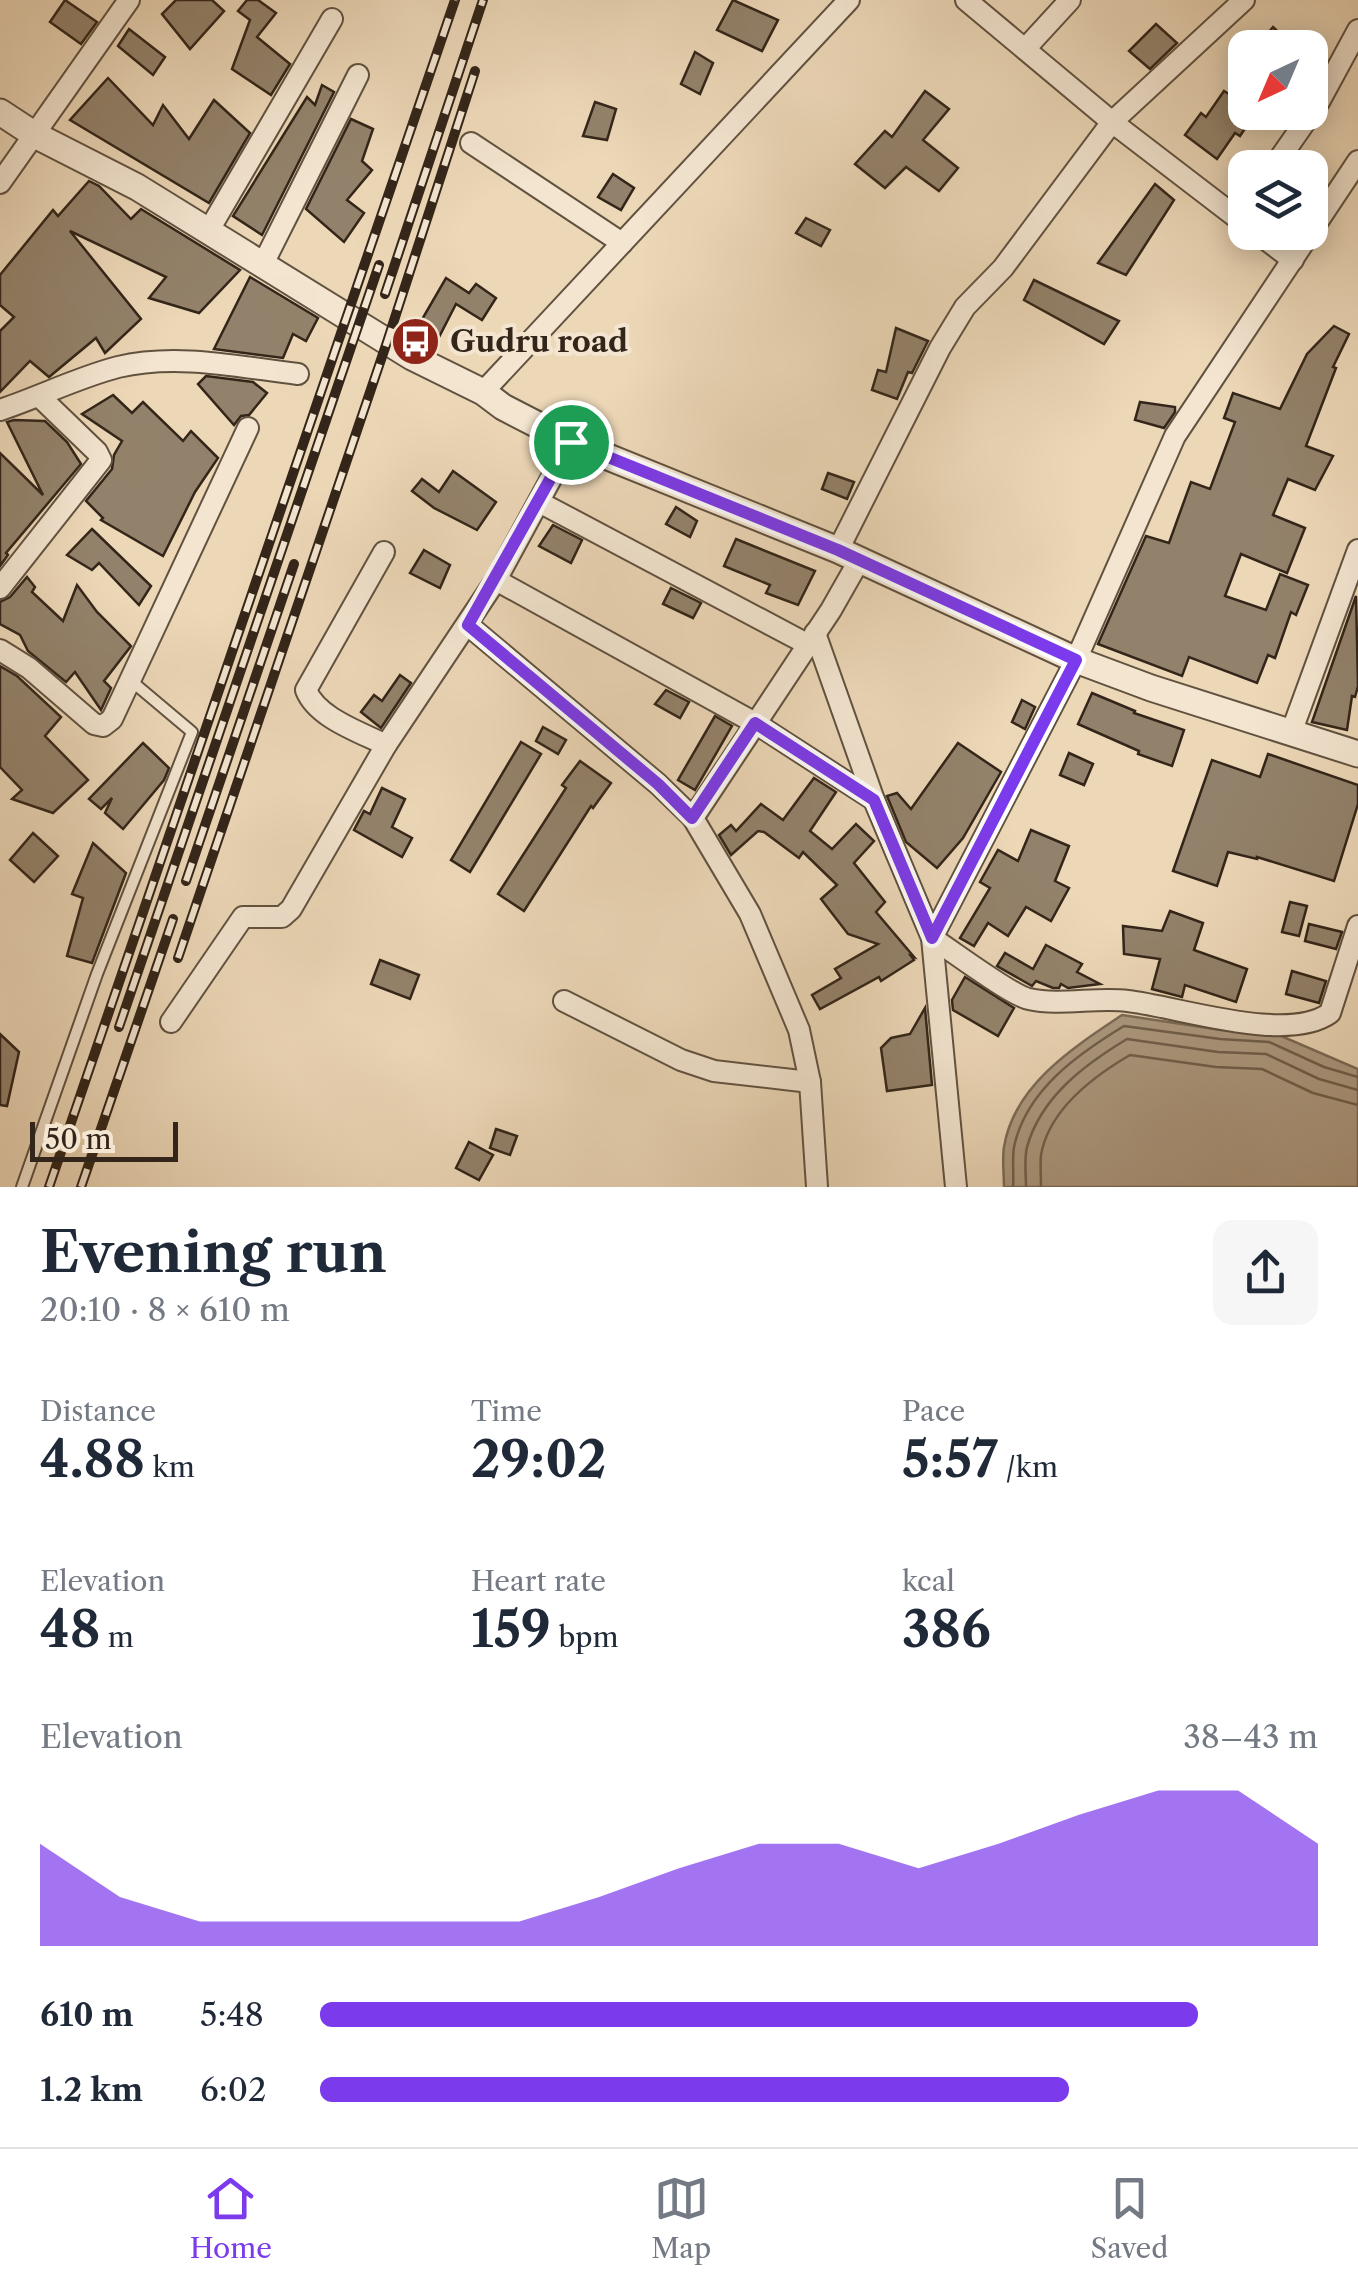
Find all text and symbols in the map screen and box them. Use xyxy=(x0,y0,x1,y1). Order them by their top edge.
north arrow xyxy=(1228,30,1328,130)
map controls xyxy=(1228,30,1328,250)
button: layers xyxy=(1228,150,1328,250)
bus stop icon: Gudru road xyxy=(389,315,441,367)
place label: Gudru road xyxy=(450,323,628,360)
pin xyxy=(529,400,614,485)
icon: arrive xyxy=(544,415,599,470)
scale bar xyxy=(30,1117,178,1162)
text: 50 m xyxy=(45,1122,112,1156)
text: Evening run xyxy=(40,1219,387,1286)
button: share xyxy=(1213,1220,1318,1325)
text: 20:10 · 8 × 610 m xyxy=(40,1290,290,1329)
text: Distance xyxy=(40,1394,156,1428)
text: Time xyxy=(471,1394,542,1428)
text: Pace xyxy=(902,1394,965,1428)
text: 4.88 xyxy=(40,1428,145,1490)
text: 29:02 xyxy=(471,1428,607,1490)
text: 5:57 xyxy=(902,1428,998,1490)
text: km xyxy=(145,1450,195,1484)
text: /km xyxy=(998,1450,1058,1484)
text: Elevation xyxy=(40,1564,165,1598)
text: Heart rate xyxy=(471,1564,606,1598)
text: kcal xyxy=(902,1564,955,1598)
text: 48 xyxy=(40,1598,100,1660)
text: 159 xyxy=(471,1598,551,1660)
text: 386 xyxy=(902,1598,991,1660)
text: m xyxy=(100,1620,134,1654)
text: bpm xyxy=(551,1620,619,1654)
text: Elevation xyxy=(40,1717,183,1756)
text: 38–43 m xyxy=(1183,1717,1318,1756)
text: 610 m xyxy=(40,1995,134,2034)
text: 5:48 xyxy=(200,1995,264,2034)
text: 1.2 km xyxy=(40,2070,143,2109)
text: 6:02 xyxy=(200,2070,266,2109)
tab: Home xyxy=(190,2171,272,2265)
tab: Map xyxy=(651,2171,711,2265)
tab: Saved xyxy=(1091,2171,1168,2265)

